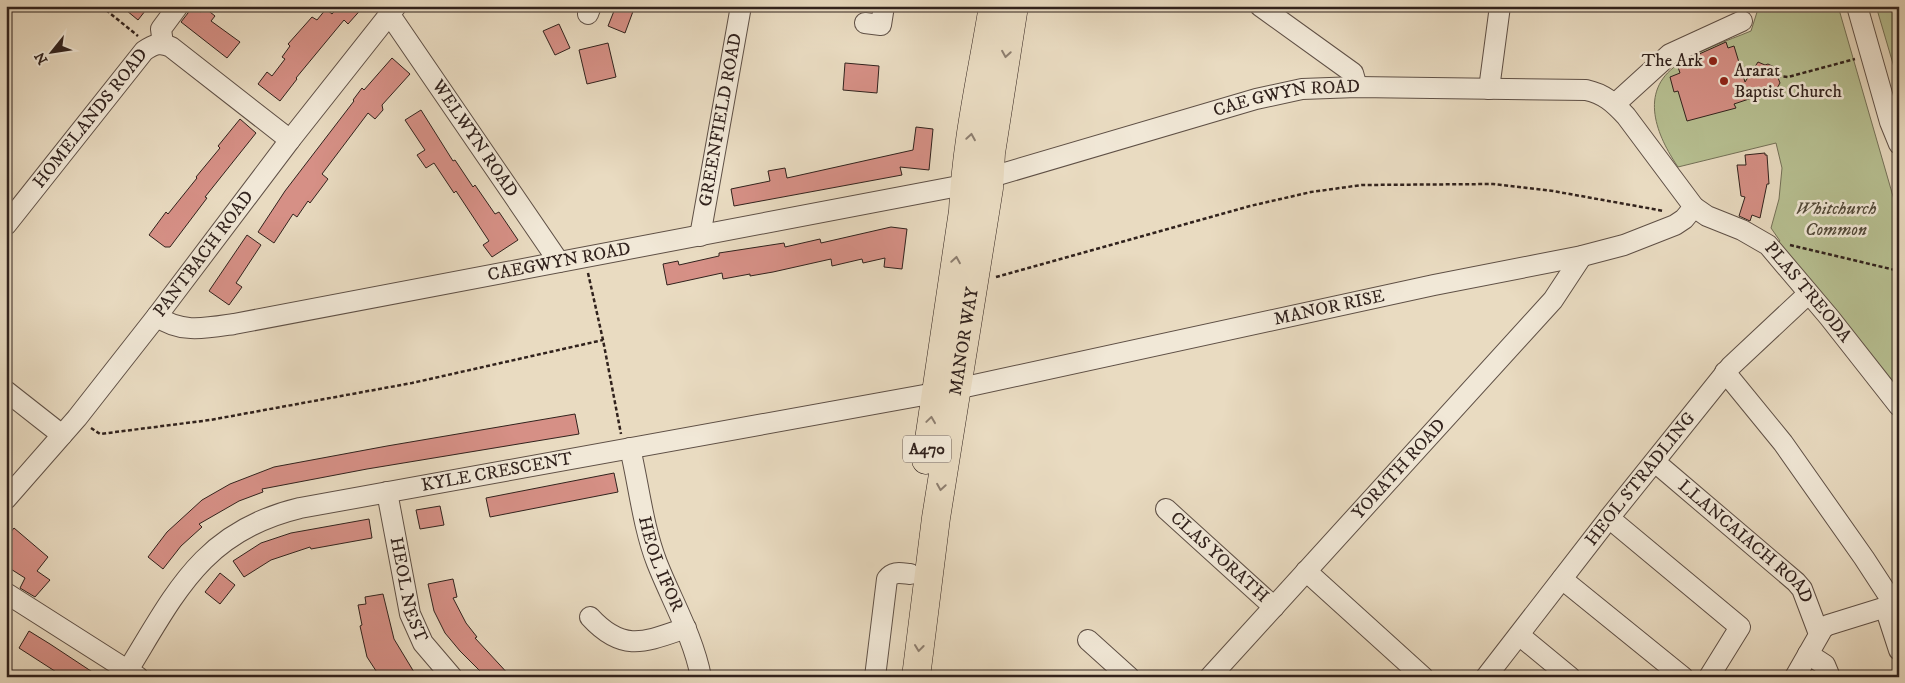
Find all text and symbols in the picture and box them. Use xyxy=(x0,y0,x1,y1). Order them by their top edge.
north arrow xyxy=(28,28,78,78)
street label: GREENFIELD ROAD xyxy=(694,31,747,208)
street label: HOMELANDS ROAD xyxy=(28,46,156,192)
one-way arrow xyxy=(1002,50,1012,59)
place label: The Ark xyxy=(1642,50,1703,72)
marker: The Ark xyxy=(1707,55,1719,67)
place label: Ararat Baptist Church xyxy=(1734,60,1842,103)
street label: WELWYN ROAD xyxy=(426,75,523,202)
marker: Ararat Baptist Church xyxy=(1718,75,1730,87)
street label: CAE GWYN ROAD xyxy=(1211,76,1360,122)
one-way arrow xyxy=(966,133,976,141)
street label: PANTBACH ROAD xyxy=(149,186,259,322)
park label: Whitchurch Common xyxy=(1795,198,1877,241)
street label: CAEGWYN ROAD xyxy=(486,238,633,286)
street label: PLAS TREODA xyxy=(1759,238,1856,347)
one-way arrow xyxy=(950,255,960,264)
street label: MANOR WAY xyxy=(945,285,984,397)
street label: MANOR RISE xyxy=(1272,285,1387,330)
street label: HEOL STRADLING xyxy=(1581,408,1701,550)
street label: YORATH ROAD xyxy=(1348,414,1450,524)
one-way arrow xyxy=(926,416,936,425)
road number: A470 xyxy=(903,436,951,462)
street label: KYLE CRESCENT xyxy=(420,448,575,497)
street label: LLANCAIACH ROAD xyxy=(1673,475,1817,606)
one-way arrow xyxy=(936,483,946,491)
street label: CLAS YORATH xyxy=(1166,507,1273,608)
street label: HEOL IFOR xyxy=(633,514,688,615)
street label: HEOL NEST xyxy=(385,535,432,646)
one-way arrow xyxy=(914,644,925,652)

